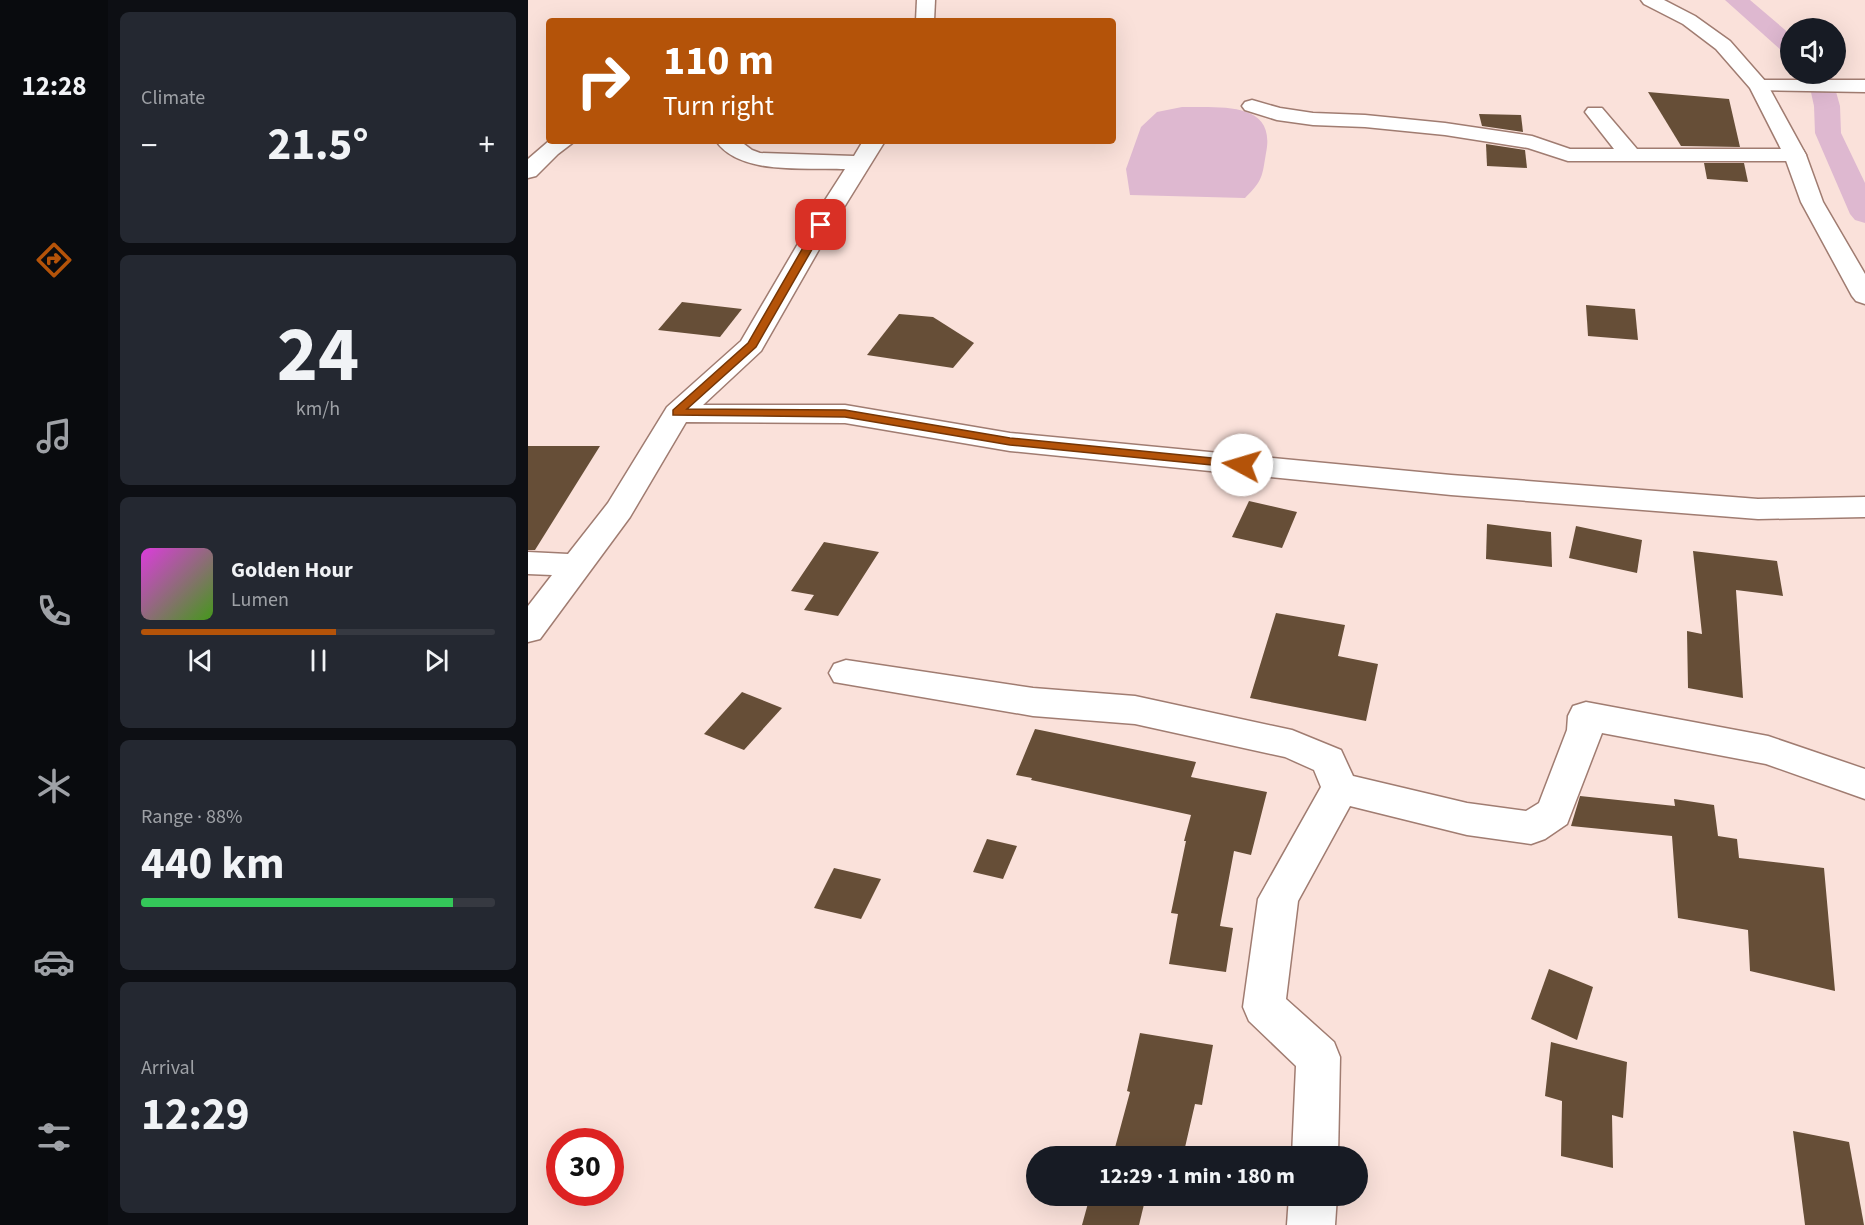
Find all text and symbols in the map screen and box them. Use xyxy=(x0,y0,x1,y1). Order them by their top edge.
map controls xyxy=(1780,18,1846,84)
button: sound xyxy=(1780,18,1846,84)
text: 110 m xyxy=(663,31,774,91)
icon: right xyxy=(564,42,642,120)
text: 12:28 xyxy=(21,67,87,106)
text: Climate xyxy=(141,84,205,112)
text: Turn right xyxy=(663,87,774,126)
text: 21.5° xyxy=(267,113,369,177)
text: − xyxy=(141,122,157,169)
text: + xyxy=(479,122,495,169)
pin xyxy=(795,199,846,250)
icon: arrive xyxy=(804,208,837,241)
icon: directions xyxy=(33,239,75,281)
text: 24 xyxy=(277,300,359,411)
text: km/h xyxy=(296,395,340,423)
icon: music xyxy=(33,415,75,457)
position arrow xyxy=(1210,433,1274,497)
text: Golden Hour xyxy=(231,554,353,586)
text: Lumen xyxy=(231,586,289,614)
icon: phone xyxy=(33,590,75,632)
icon: previous xyxy=(184,644,217,677)
icon: pause xyxy=(302,644,335,677)
icon: next xyxy=(420,644,453,677)
icon: climate xyxy=(33,765,75,807)
text: Range · 88% xyxy=(141,803,242,831)
text: 440 km xyxy=(141,832,285,896)
icon: car xyxy=(33,941,75,983)
text: Arrival xyxy=(141,1054,195,1082)
text: 12:29 xyxy=(141,1083,250,1147)
icon: filters xyxy=(33,1116,75,1158)
speed limit sign: 30 xyxy=(546,1128,624,1206)
text: 12:29 · 1 min · 180 m xyxy=(1099,1160,1295,1192)

